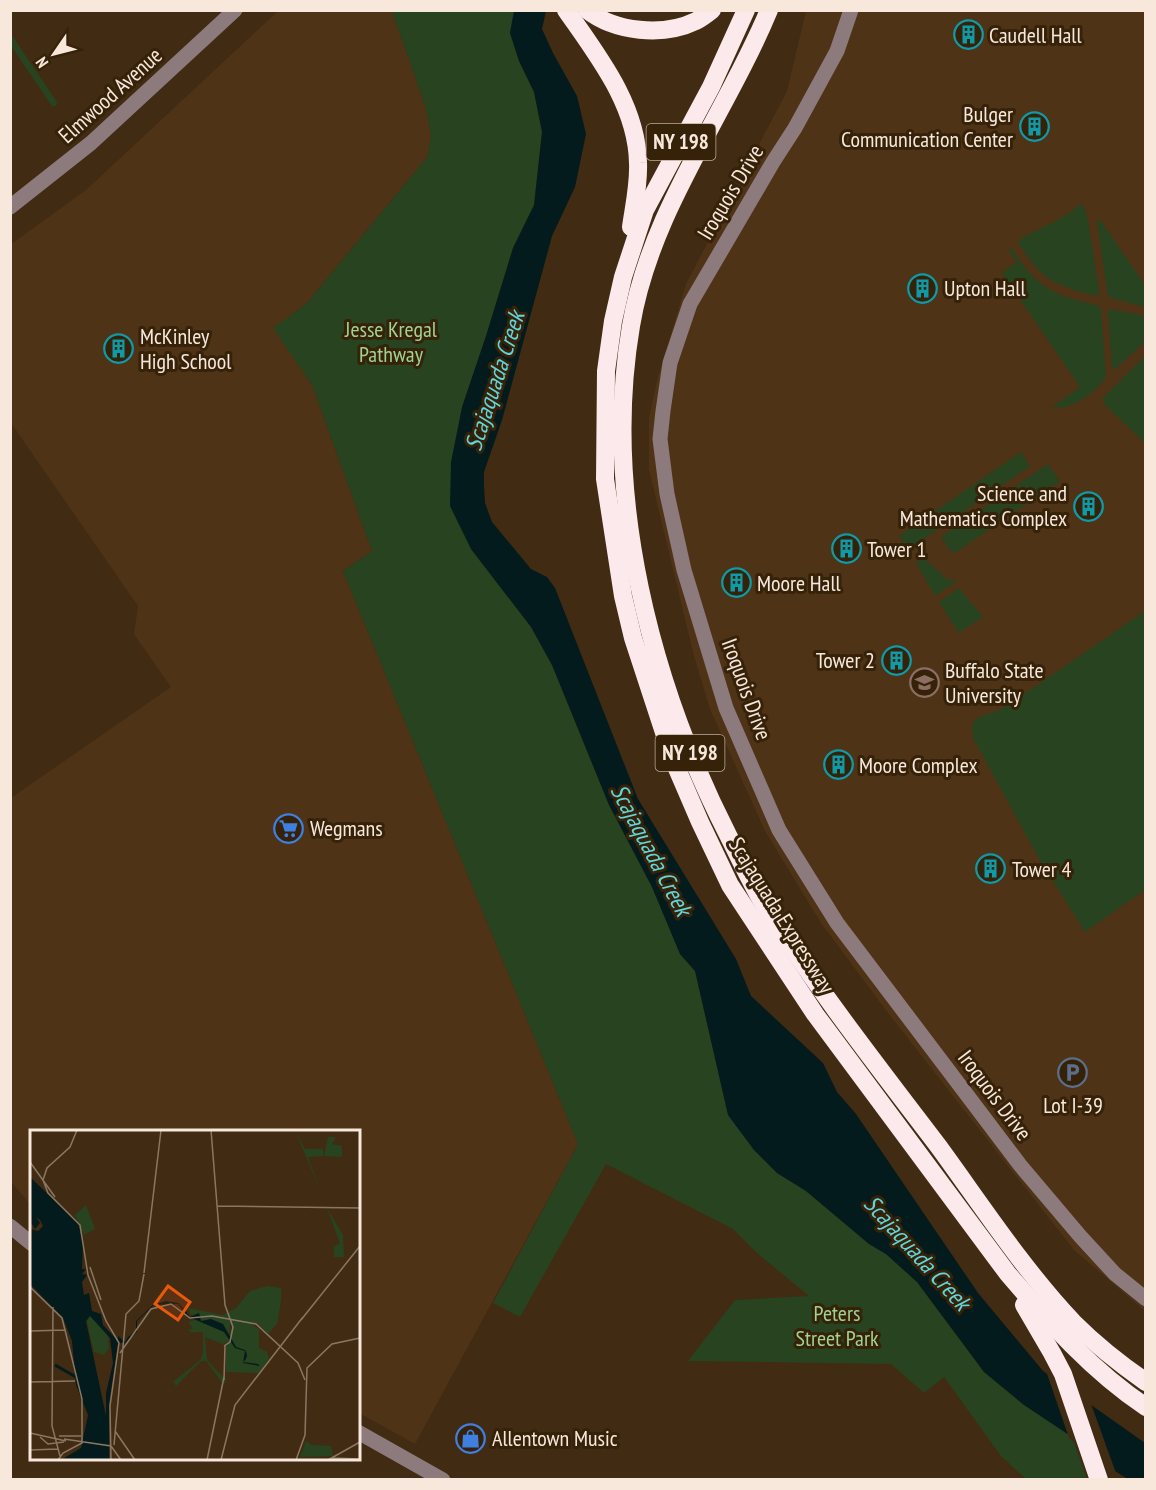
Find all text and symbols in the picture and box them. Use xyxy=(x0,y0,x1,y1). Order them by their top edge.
building icon: Caudell Hall xyxy=(952,19,984,51)
place label: Caudell Hall xyxy=(989,21,1082,49)
north arrow xyxy=(24,24,84,84)
street label: Elmwood Avenue xyxy=(52,41,168,149)
text: N xyxy=(31,53,52,72)
place label: Bulger Communication Center xyxy=(841,100,1013,153)
building icon: Bulger Communication Center xyxy=(1018,111,1050,143)
road number: NY 198 xyxy=(646,124,716,160)
street label: Iroquois Drive xyxy=(691,139,769,245)
building icon: Upton Hall xyxy=(907,272,939,304)
place label: Upton Hall xyxy=(944,274,1026,302)
water label: Scajaquada Creek xyxy=(457,305,532,455)
park label: Jesse Kregal Pathway xyxy=(344,315,438,368)
place label: McKinley High School xyxy=(140,322,232,375)
building icon: McKinley High School xyxy=(103,333,135,365)
place label: Science and Mathematics Complex xyxy=(900,479,1067,532)
building icon: Science and Mathematics Complex xyxy=(1072,490,1104,522)
building icon: Tower 1 xyxy=(830,533,862,565)
place label: Tower 1 xyxy=(867,535,926,563)
building icon: Moore Hall xyxy=(720,567,752,599)
place label: Moore Hall xyxy=(757,569,842,597)
street label: Iroquois Drive xyxy=(716,634,778,744)
building icon: Tower 2 xyxy=(880,644,912,676)
place label: Tower 2 xyxy=(816,646,875,674)
place label: Buffalo State University xyxy=(945,656,1044,709)
school or university icon: Buffalo State University xyxy=(908,667,940,699)
road number: NY 198 xyxy=(656,735,724,771)
building icon: Moore Complex xyxy=(822,749,854,781)
place label: Moore Complex xyxy=(859,751,978,779)
water label: Scajaquada Creek xyxy=(604,779,700,923)
supermarket icon: Wegmans xyxy=(273,812,305,844)
place label: Wegmans xyxy=(310,814,383,842)
street label: Scajaquada Expressway xyxy=(723,832,842,999)
building icon: Tower 4 xyxy=(975,853,1007,885)
place label: Tower 4 xyxy=(1012,855,1071,883)
street label: Iroquois Drive xyxy=(952,1044,1038,1146)
parking icon: Lot I-39 xyxy=(1057,1057,1089,1089)
place label: Lot I-39 xyxy=(1043,1091,1103,1119)
inset map xyxy=(30,1130,360,1460)
water label: Scajaquada Creek xyxy=(857,1188,979,1319)
park label: Peters Street Park xyxy=(796,1299,879,1352)
shop icon: Allentown Music xyxy=(455,1422,487,1454)
place label: Allentown Music xyxy=(492,1424,618,1452)

